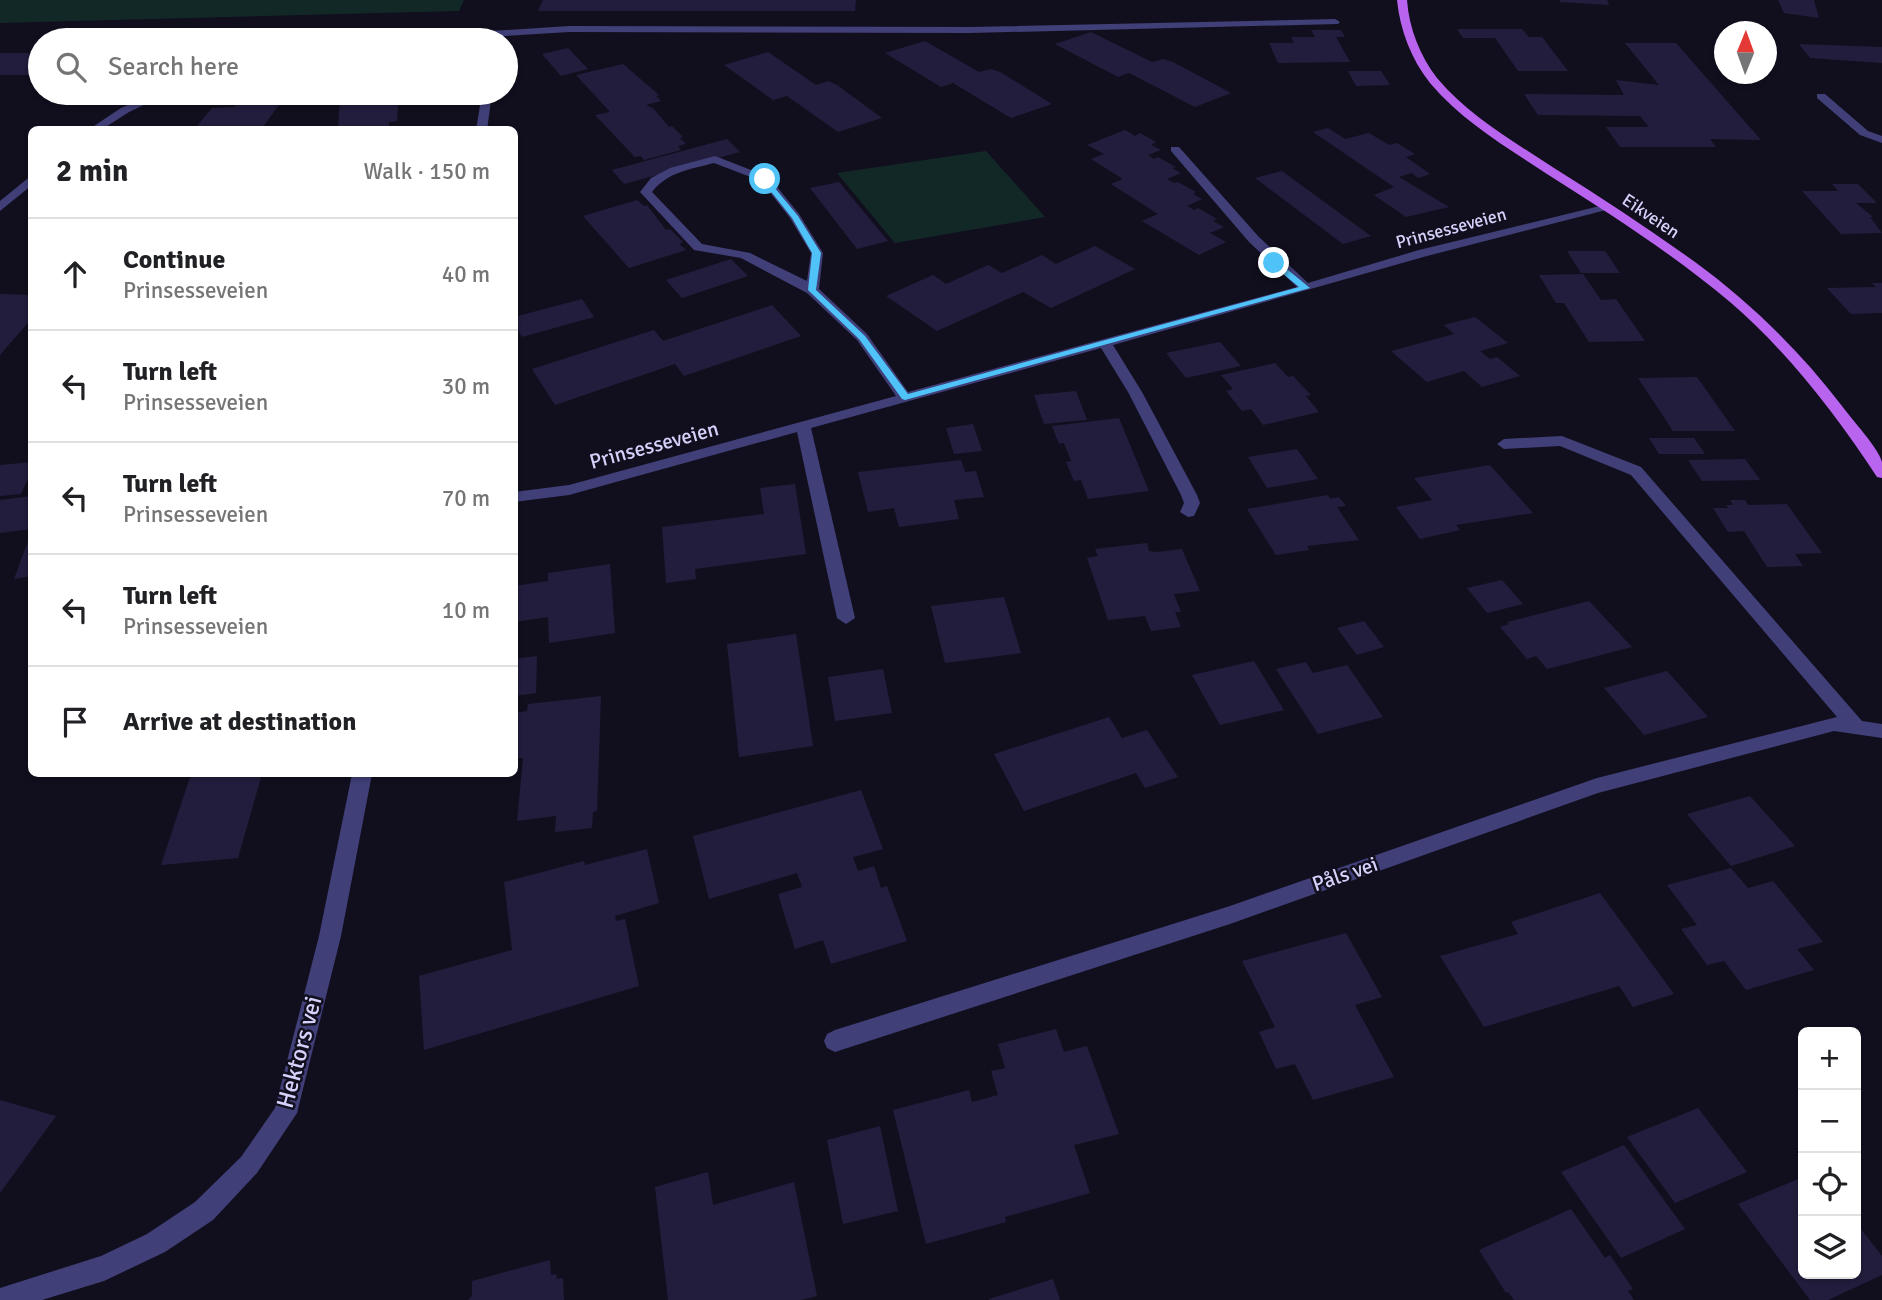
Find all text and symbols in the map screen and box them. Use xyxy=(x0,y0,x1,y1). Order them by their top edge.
north arrow xyxy=(1714,21,1777,84)
search box xyxy=(28,28,518,105)
icon: search xyxy=(52,48,90,86)
text: Search here xyxy=(108,51,239,83)
text: 2 min xyxy=(56,153,128,190)
text: Walk · 150 m xyxy=(364,157,490,186)
route start xyxy=(749,163,780,194)
street label: Eikveien xyxy=(1618,189,1684,243)
street label: Prinsesseveien xyxy=(1393,203,1509,253)
text: Continue xyxy=(123,244,225,276)
route end xyxy=(1258,247,1289,278)
icon: ahead xyxy=(56,255,94,293)
text: 40 m xyxy=(442,260,490,289)
text: Prinsesseveien xyxy=(123,276,268,305)
text: Turn left xyxy=(123,356,217,388)
icon: left xyxy=(56,367,94,405)
text: 30 m xyxy=(442,372,490,401)
text: Prinsesseveien xyxy=(123,388,268,417)
street label: Prinsesseveien xyxy=(587,415,721,475)
text: Turn left xyxy=(123,468,217,500)
icon: left xyxy=(56,479,94,517)
text: 70 m xyxy=(442,484,490,513)
text: Prinsesseveien xyxy=(123,500,268,529)
text: Turn left xyxy=(123,580,217,612)
icon: left xyxy=(56,591,94,629)
text: 10 m xyxy=(442,596,490,625)
text: Prinsesseveien xyxy=(123,612,268,641)
icon: arrive xyxy=(56,703,94,741)
text: Arrive at destination xyxy=(123,706,356,738)
street label: Påls vei xyxy=(1309,851,1381,897)
street label: Hektors vei xyxy=(270,993,328,1111)
map controls xyxy=(1798,1027,1861,1279)
button: + xyxy=(1798,1027,1861,1090)
button: − xyxy=(1798,1090,1861,1153)
button: locate xyxy=(1798,1153,1861,1216)
button: layers xyxy=(1798,1216,1861,1279)

